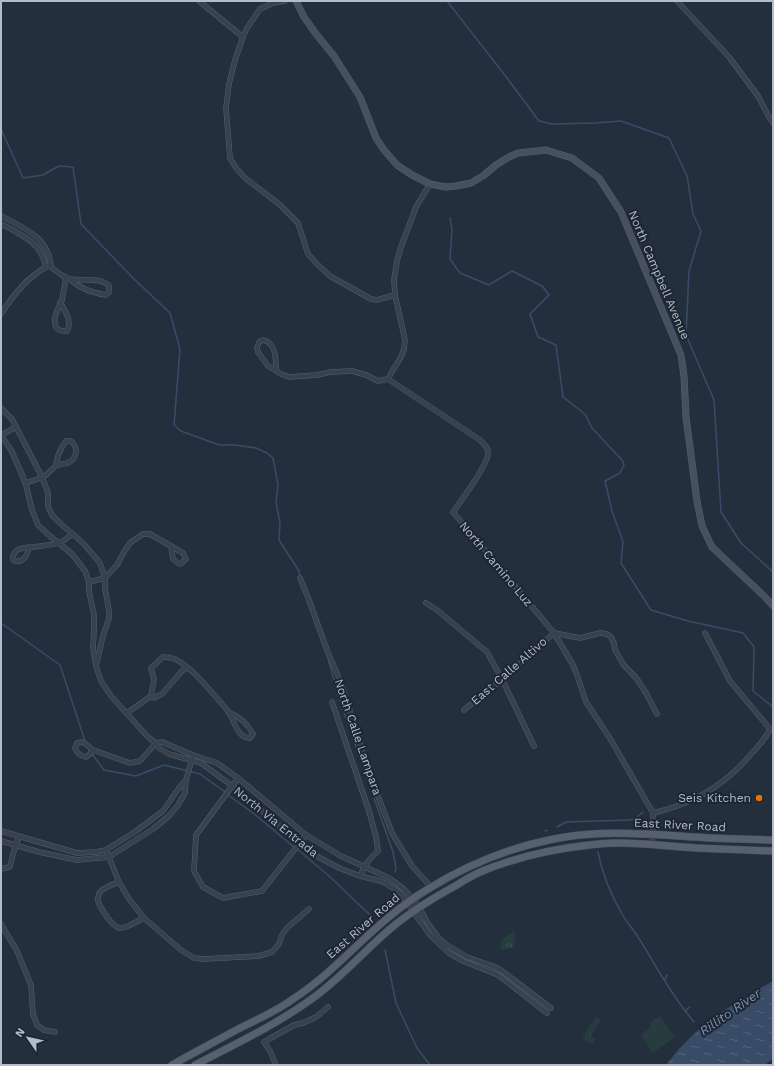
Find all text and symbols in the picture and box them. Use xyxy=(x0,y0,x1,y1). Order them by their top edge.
street label: North Campbell Avenue xyxy=(626,209,693,342)
street label: North Camino Luz xyxy=(456,519,536,609)
street label: East Calle Altivo xyxy=(468,634,550,708)
street label: North Calle Lampara xyxy=(332,677,384,797)
street label: North Via Entrada xyxy=(231,784,321,860)
place label: Seis Kitchen xyxy=(678,791,751,805)
marker: Seis Kitchen xyxy=(754,793,764,803)
street label: East River Road xyxy=(634,816,726,834)
street label: East River Road xyxy=(324,890,402,962)
water label: Rillito River xyxy=(697,985,764,1038)
north arrow xyxy=(8,1018,48,1058)
text: N xyxy=(12,1026,28,1040)

